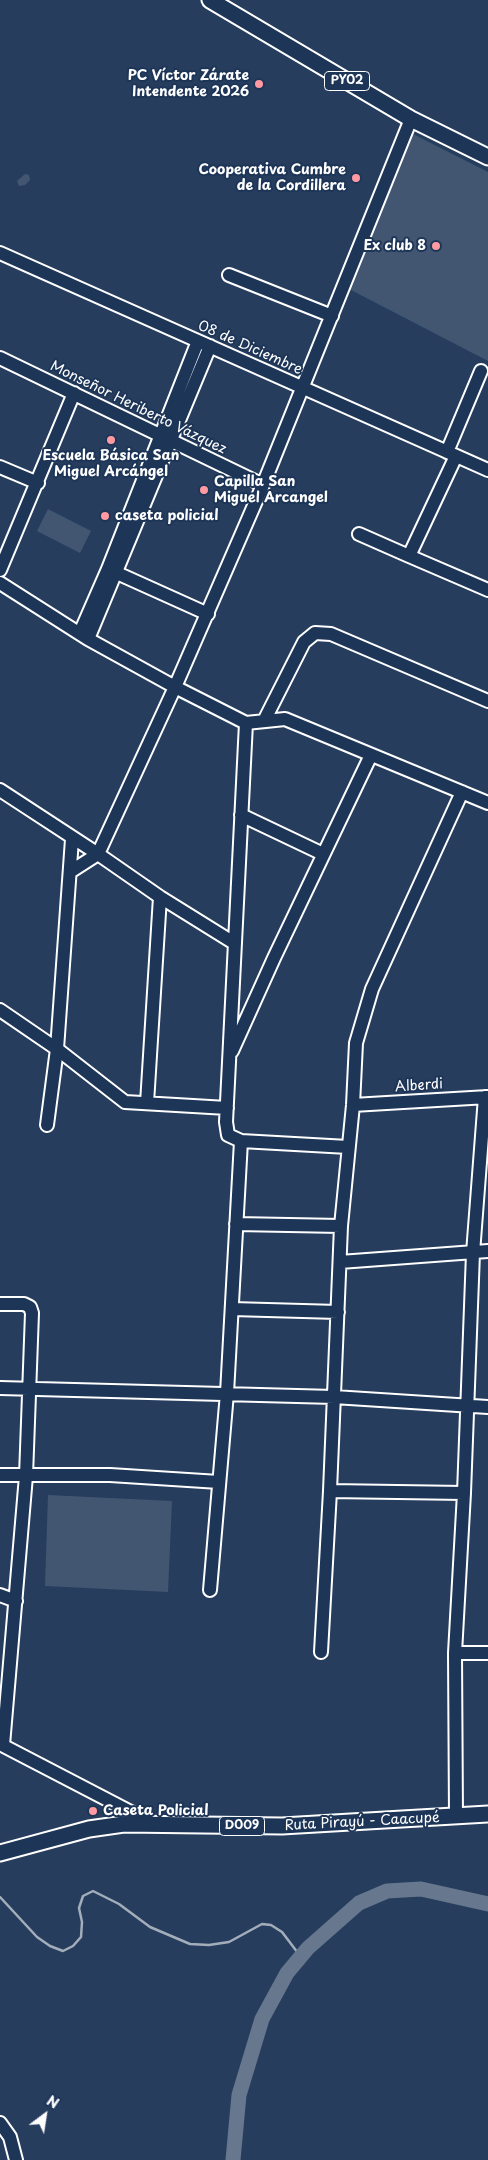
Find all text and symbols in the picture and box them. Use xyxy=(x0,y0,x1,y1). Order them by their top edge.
place label: PC Víctor Zárate Intendente 2026 xyxy=(128,68,249,100)
road number: PY02 xyxy=(324,72,370,90)
marker: PC Víctor Zárate Intendente 2026 xyxy=(253,78,265,90)
place label: Cooperativa Cumbre de la Cordillera xyxy=(199,162,346,194)
marker: Cooperativa Cumbre de la Cordillera xyxy=(350,172,362,184)
place label: Ex club 8 xyxy=(363,238,426,254)
marker: Ex club 8 xyxy=(430,240,442,252)
street label: 08 de Diciembre xyxy=(195,317,305,379)
street label: Monseñor Heriberto Vázquez xyxy=(47,358,229,458)
marker: Escuela Básica San Miguel Arcángel xyxy=(105,434,117,446)
place label: Escuela Básica San Miguel Arcángel xyxy=(43,448,179,481)
place label: Capilla San Miguel Arcangel xyxy=(214,474,328,507)
marker: Capilla San Miguel Arcangel xyxy=(198,484,210,496)
place label: caseta policial xyxy=(115,508,219,524)
marker: caseta policial xyxy=(99,510,111,522)
street label: Alberdi xyxy=(394,1076,444,1096)
place label: Caseta Policial xyxy=(103,1803,209,1819)
marker: Caseta Policial xyxy=(87,1805,99,1817)
street label: Ruta Pirayú - Caacupé xyxy=(284,1810,440,1834)
road number: D009 xyxy=(220,1816,264,1835)
north arrow xyxy=(20,2090,70,2140)
text: N xyxy=(43,2090,63,2114)

